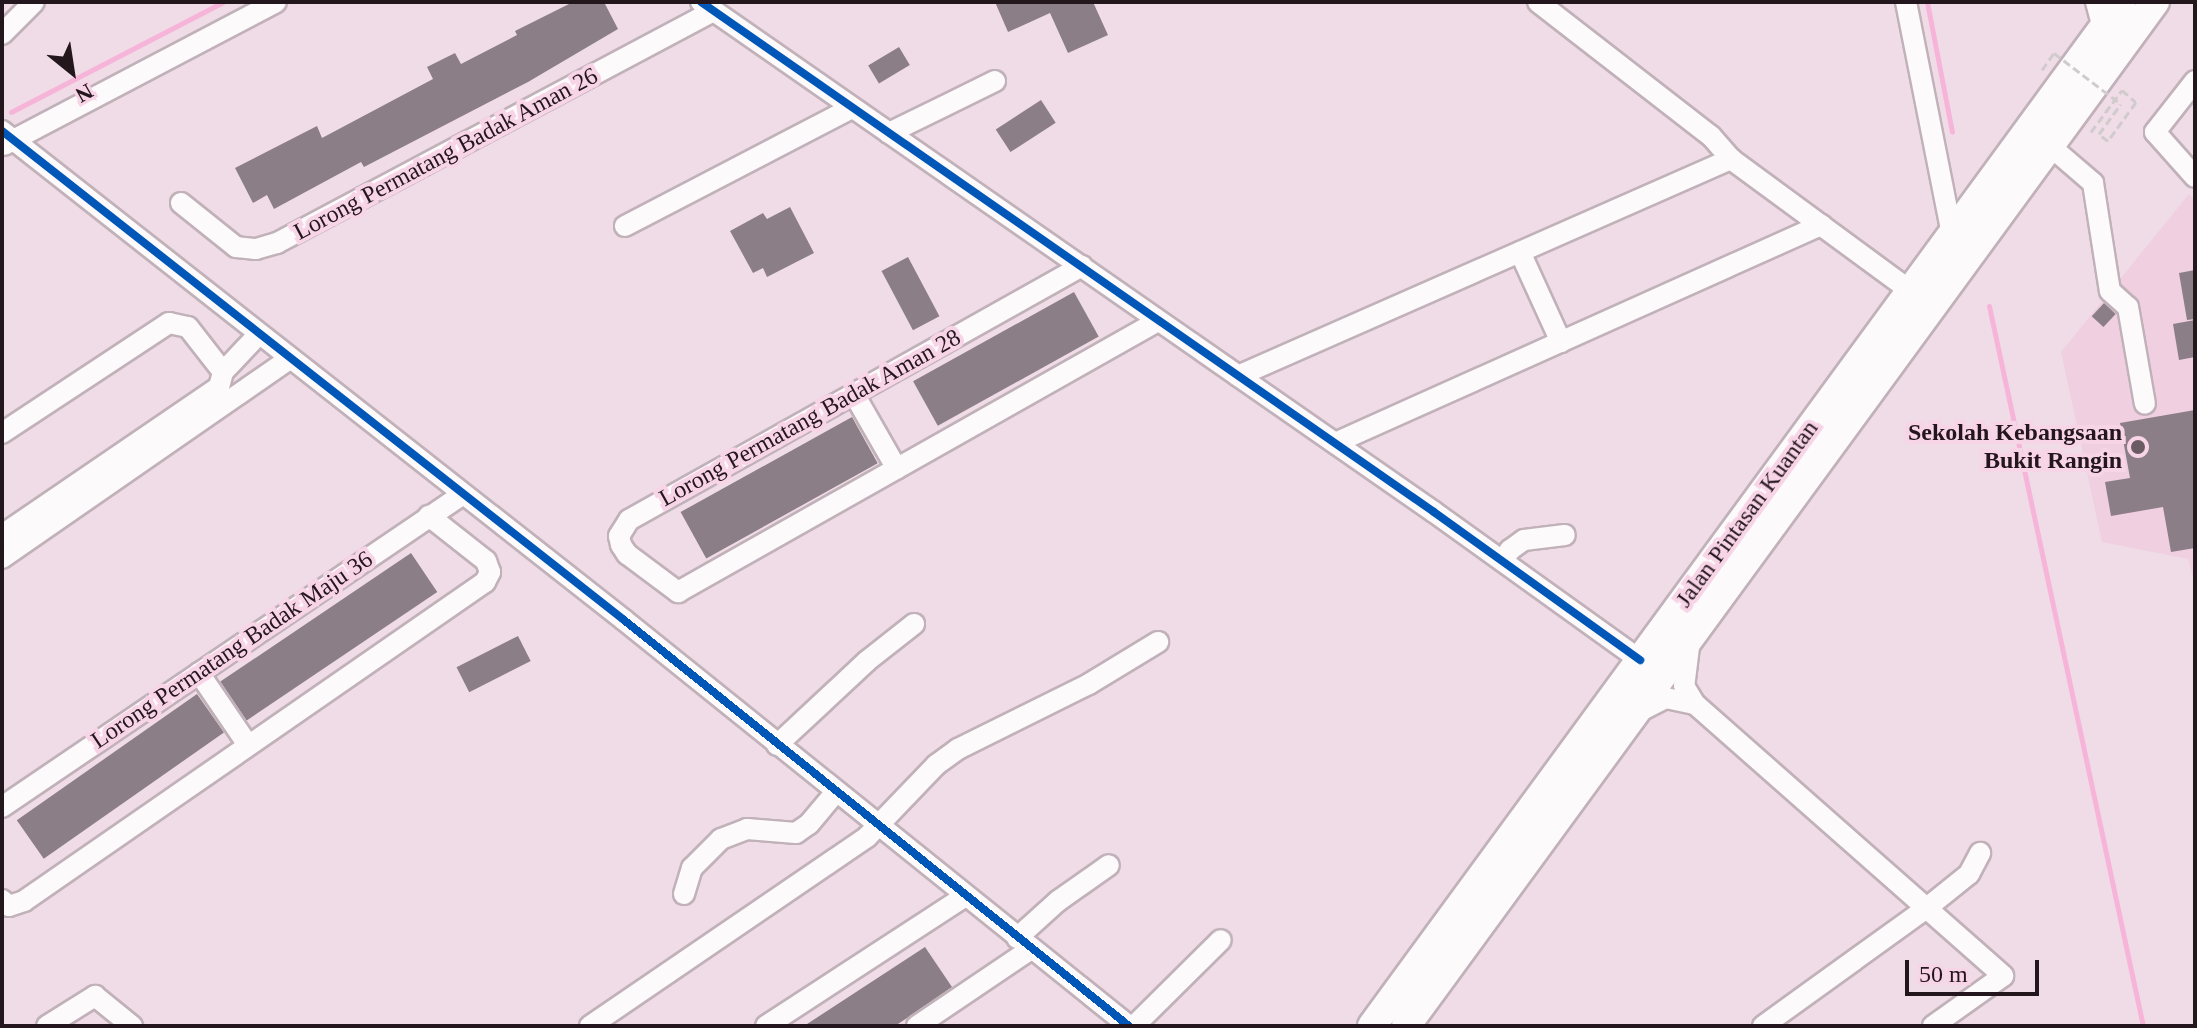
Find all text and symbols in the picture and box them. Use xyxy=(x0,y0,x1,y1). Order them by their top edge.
north arrow xyxy=(32,32,112,112)
street label: Lorong Permatang Badak Aman 26 xyxy=(289,61,603,247)
text: N xyxy=(71,78,97,108)
street label: Lorong Permatang Badak Aman 28 xyxy=(654,323,966,513)
street label: Jalan Pintasan Kuantan xyxy=(1670,415,1824,613)
place label: Sekolah Kebangsaan Bukit Rangin xyxy=(1908,419,2122,475)
marker: Sekolah Kebangsaan Bukit Rangin xyxy=(2129,438,2147,456)
street label: Lorong Permatang Badak Maju 36 xyxy=(86,545,378,755)
scale bar xyxy=(1909,944,2043,994)
text: 50 m xyxy=(1919,961,1968,987)

